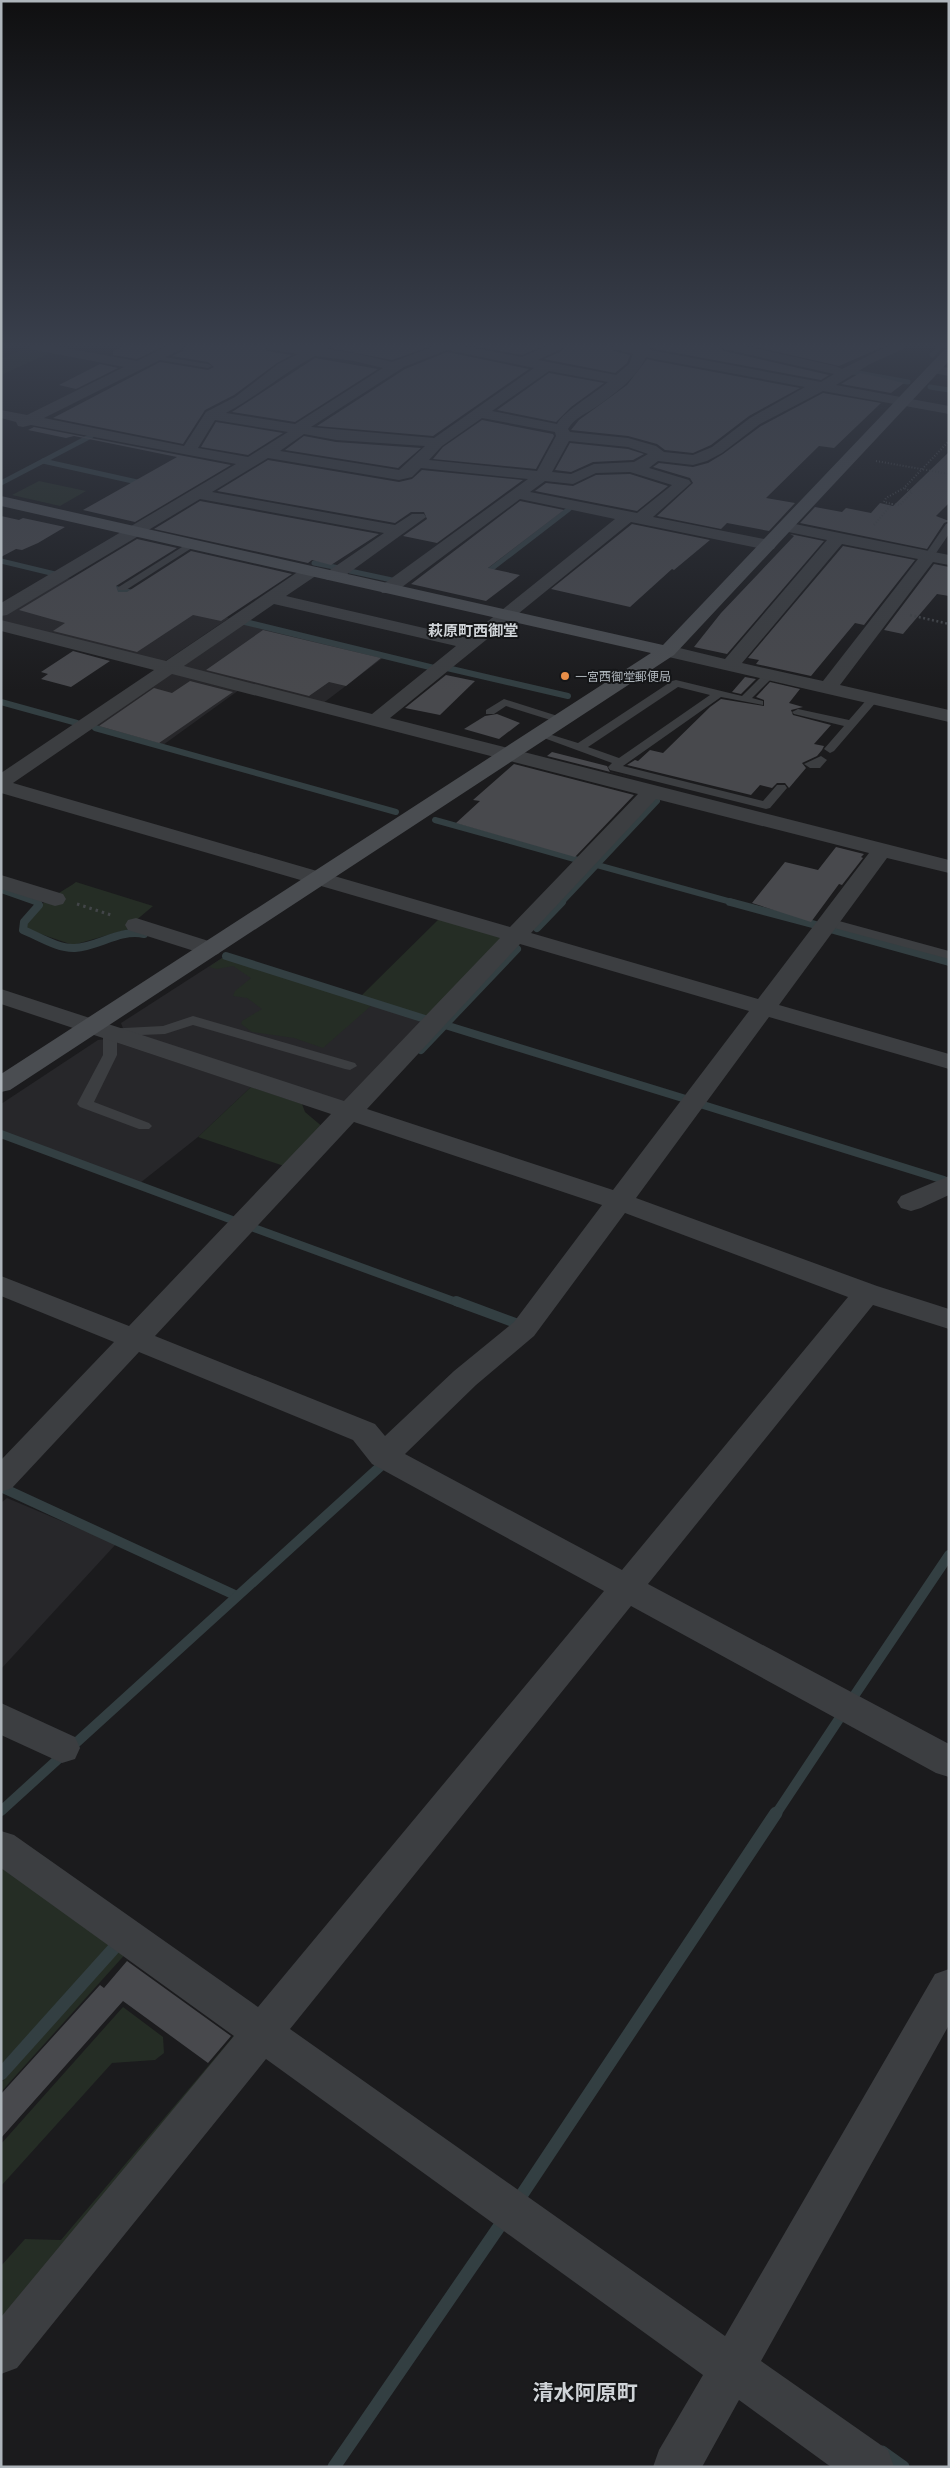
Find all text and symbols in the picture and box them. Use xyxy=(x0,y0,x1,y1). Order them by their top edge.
district label: 萩原町西御堂 xyxy=(428,621,518,639)
place label: 一宮西御堂郵便局 xyxy=(575,669,671,683)
marker: 一宮西御堂郵便局 xyxy=(559,670,571,682)
district label: 清水阿原町 xyxy=(533,2379,638,2404)

